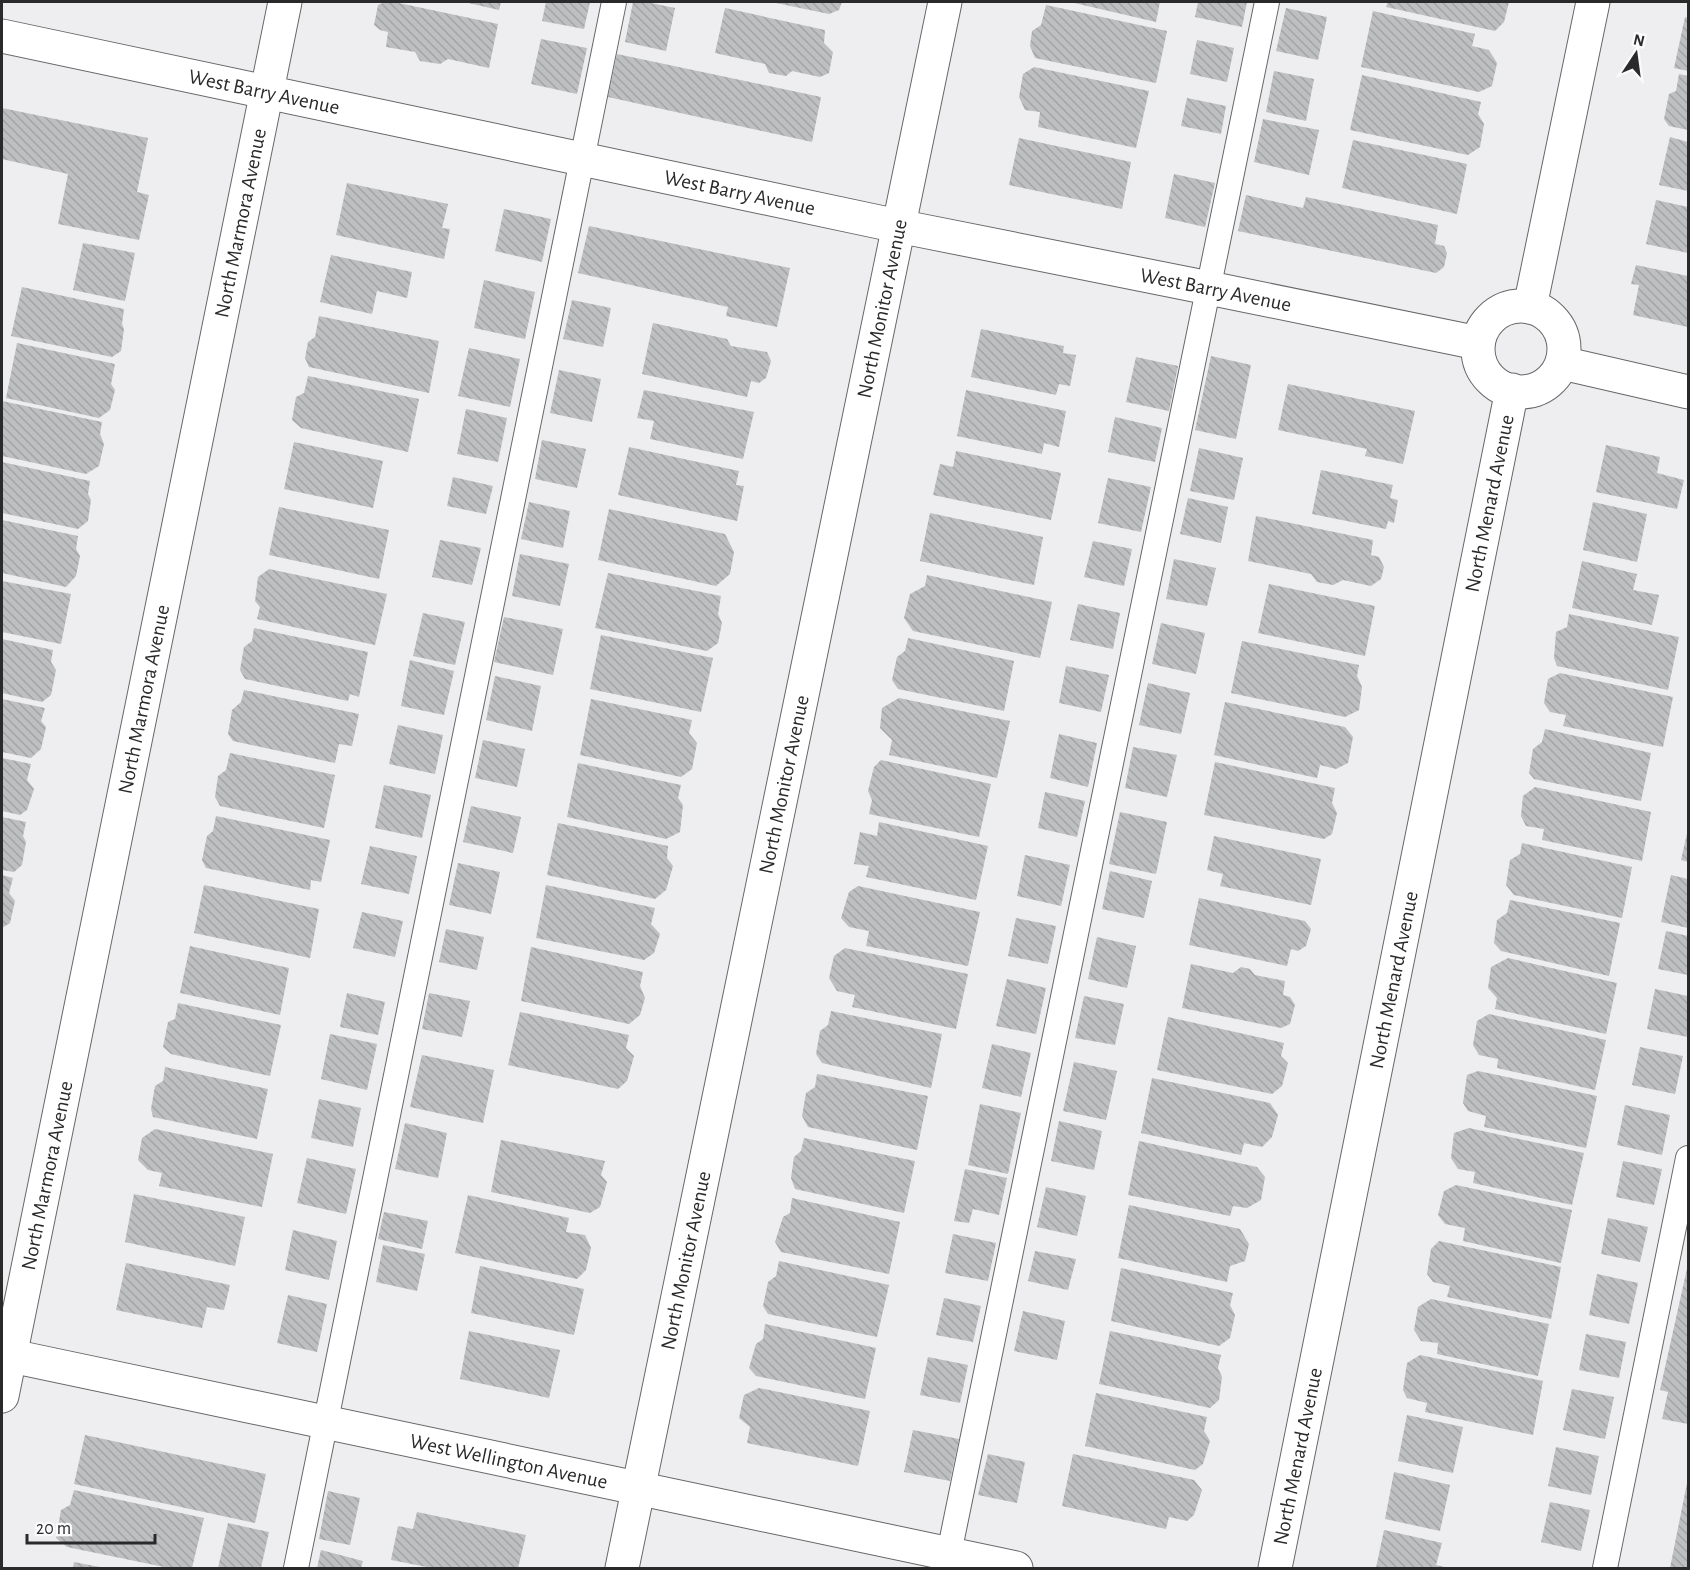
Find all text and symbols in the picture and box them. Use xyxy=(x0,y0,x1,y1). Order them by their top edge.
north arrow xyxy=(1606,24,1666,84)
text: N xyxy=(1632,31,1646,49)
street label: West Barry Avenue xyxy=(187,66,341,118)
street label: North Marmora Avenue xyxy=(211,127,270,319)
street label: West Barry Avenue xyxy=(662,167,817,219)
street label: North Monitor Avenue xyxy=(854,217,911,400)
street label: West Barry Avenue xyxy=(1138,265,1293,316)
street label: North Menard Avenue xyxy=(1462,413,1518,594)
street label: North Marmora Avenue xyxy=(115,603,173,796)
street label: North Monitor Avenue xyxy=(755,693,813,876)
street label: North Menard Avenue xyxy=(1366,889,1422,1070)
street label: North Marmora Avenue xyxy=(18,1079,77,1272)
street label: North Monitor Avenue xyxy=(657,1169,715,1352)
street label: North Menard Avenue xyxy=(1270,1366,1326,1547)
street label: West Wellington Avenue xyxy=(408,1430,610,1493)
scale bar xyxy=(27,1507,154,1545)
text: 20 m xyxy=(36,1520,71,1538)

